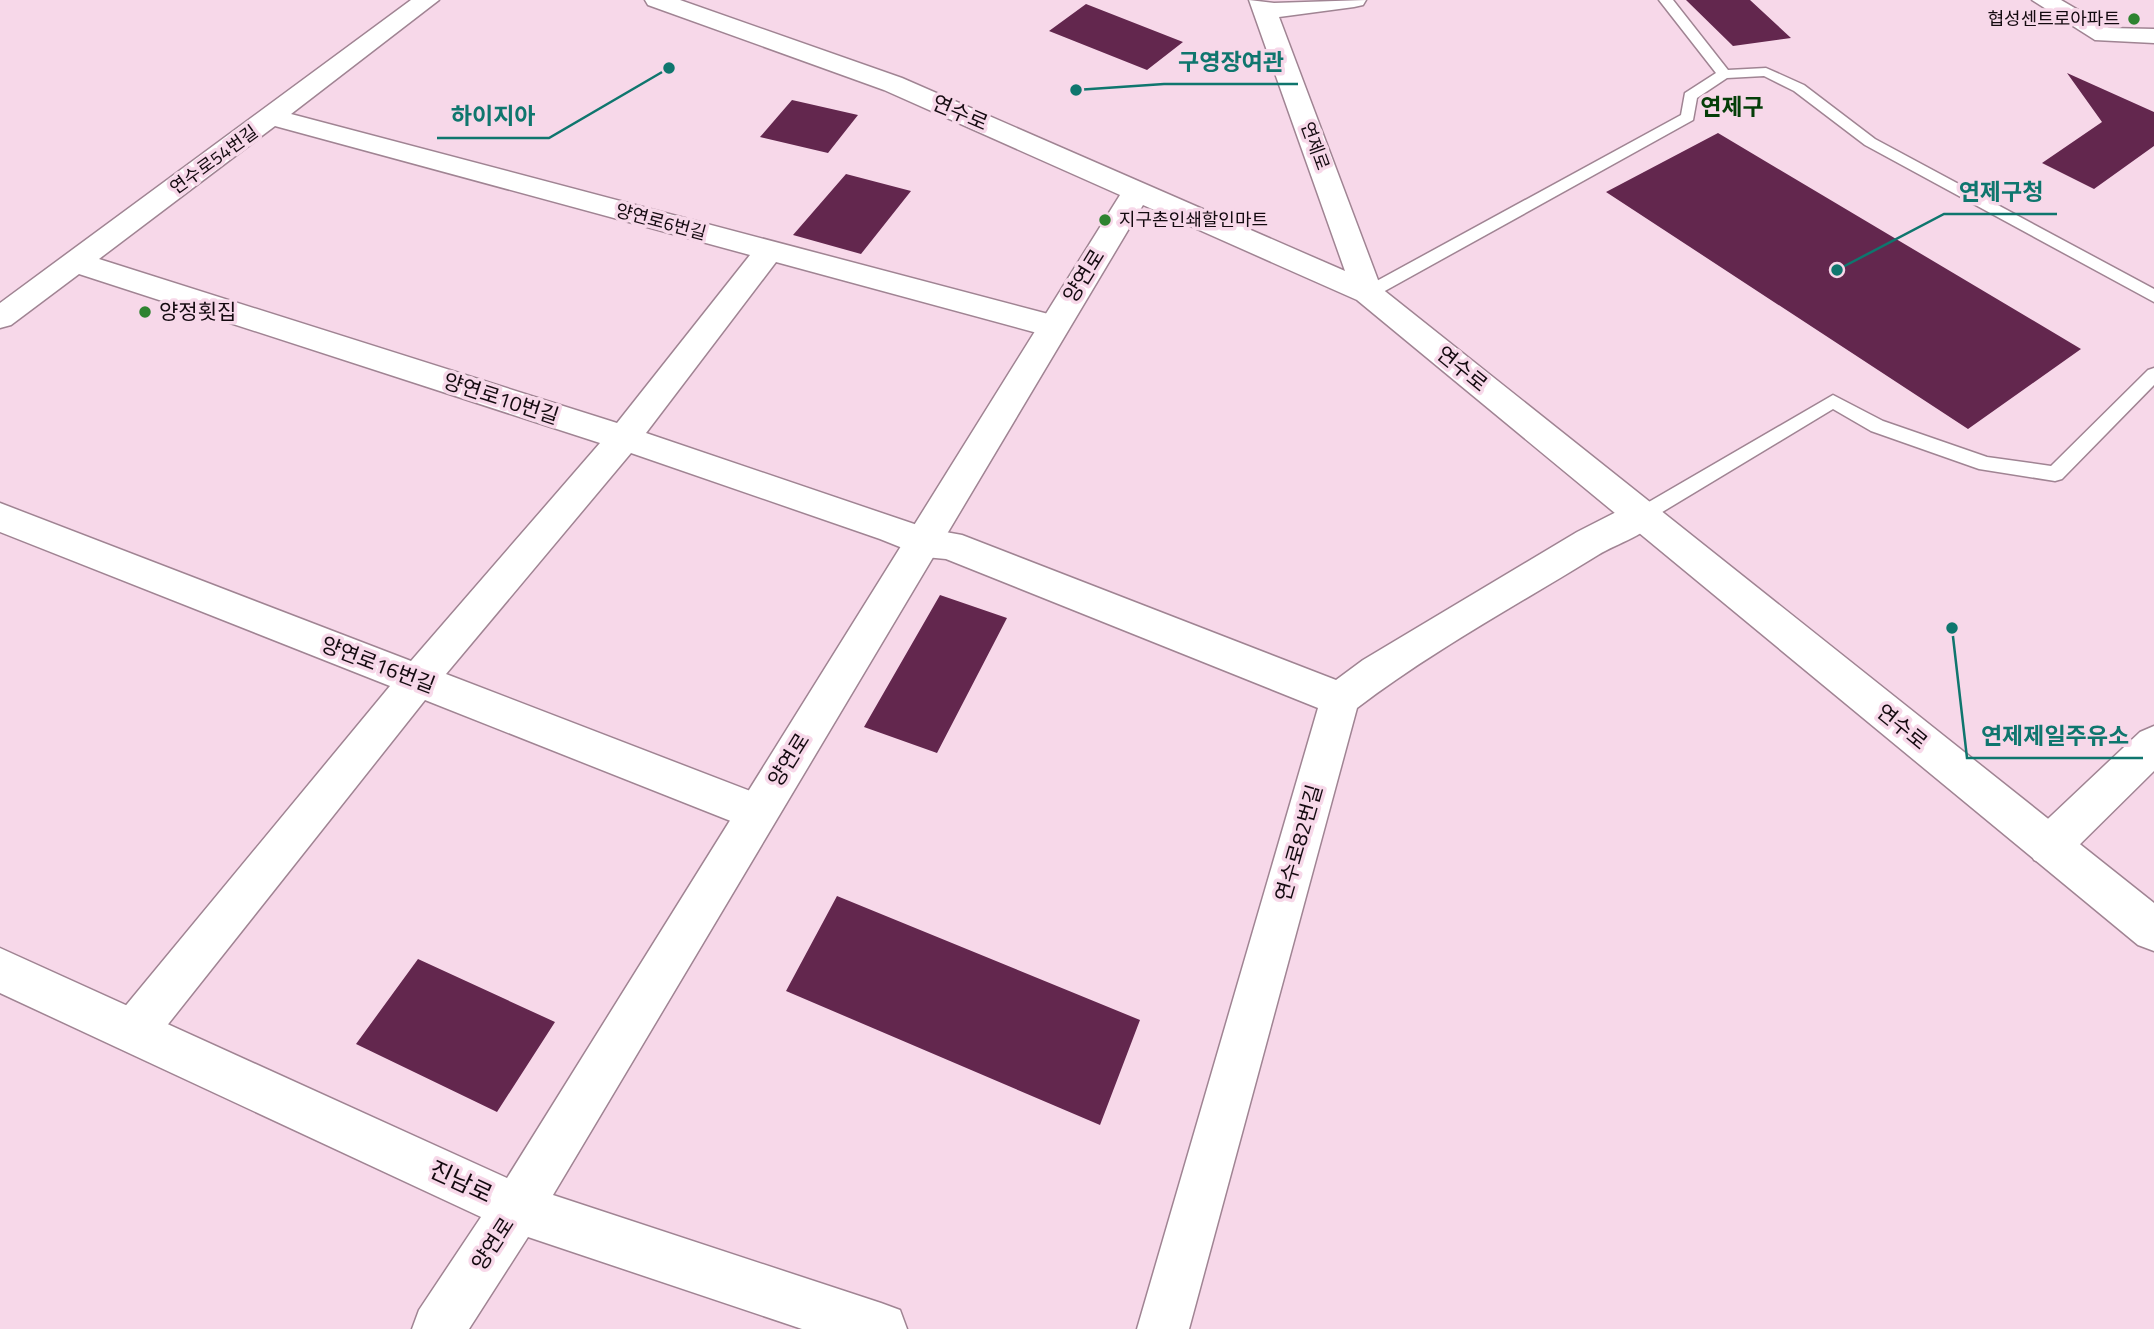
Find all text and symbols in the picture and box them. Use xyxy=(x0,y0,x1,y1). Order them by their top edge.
place label: 협성센트로아파트 xyxy=(1988,5,2120,32)
marker: 협성센트로아파트 xyxy=(2126,11,2142,27)
callout: 구영장여관 xyxy=(1164,40,1298,84)
text: 구영장여관 xyxy=(1178,44,1284,79)
street label: 연수로 xyxy=(927,86,993,138)
district label: 연제구 xyxy=(1700,89,1764,124)
callout: 하이지아 xyxy=(437,94,549,138)
text: 하이지아 xyxy=(451,98,535,133)
street label: 연수로54번길 xyxy=(164,118,263,201)
street label: 연제로 xyxy=(1294,118,1337,174)
callout: 연제구청 xyxy=(1944,170,2057,214)
text: 연제구청 xyxy=(1959,174,2043,209)
street label: 양연로6번길 xyxy=(613,196,709,247)
place label: 지구촌인쇄할인마트 xyxy=(1119,206,1268,233)
marker: 지구촌인쇄할인마트 xyxy=(1097,212,1113,228)
street label: 양연로 xyxy=(1054,242,1112,309)
place label: 양정횟집 xyxy=(159,295,236,327)
marker: 양정횟집 xyxy=(137,304,153,320)
street label: 연수로 xyxy=(1430,338,1495,399)
street label: 양연로10번길 xyxy=(439,364,563,432)
street label: 양연로16번길 xyxy=(317,628,440,701)
street label: 연수로 xyxy=(1870,696,1935,757)
callout: 연제제일주유소 xyxy=(1967,714,2143,758)
text: 연제제일주유소 xyxy=(1981,718,2129,753)
street label: 양연로 xyxy=(759,726,817,793)
street label: 연수로82번길 xyxy=(1266,781,1330,905)
street label: 진남로 xyxy=(424,1151,499,1211)
street label: 양연로 xyxy=(463,1210,521,1276)

